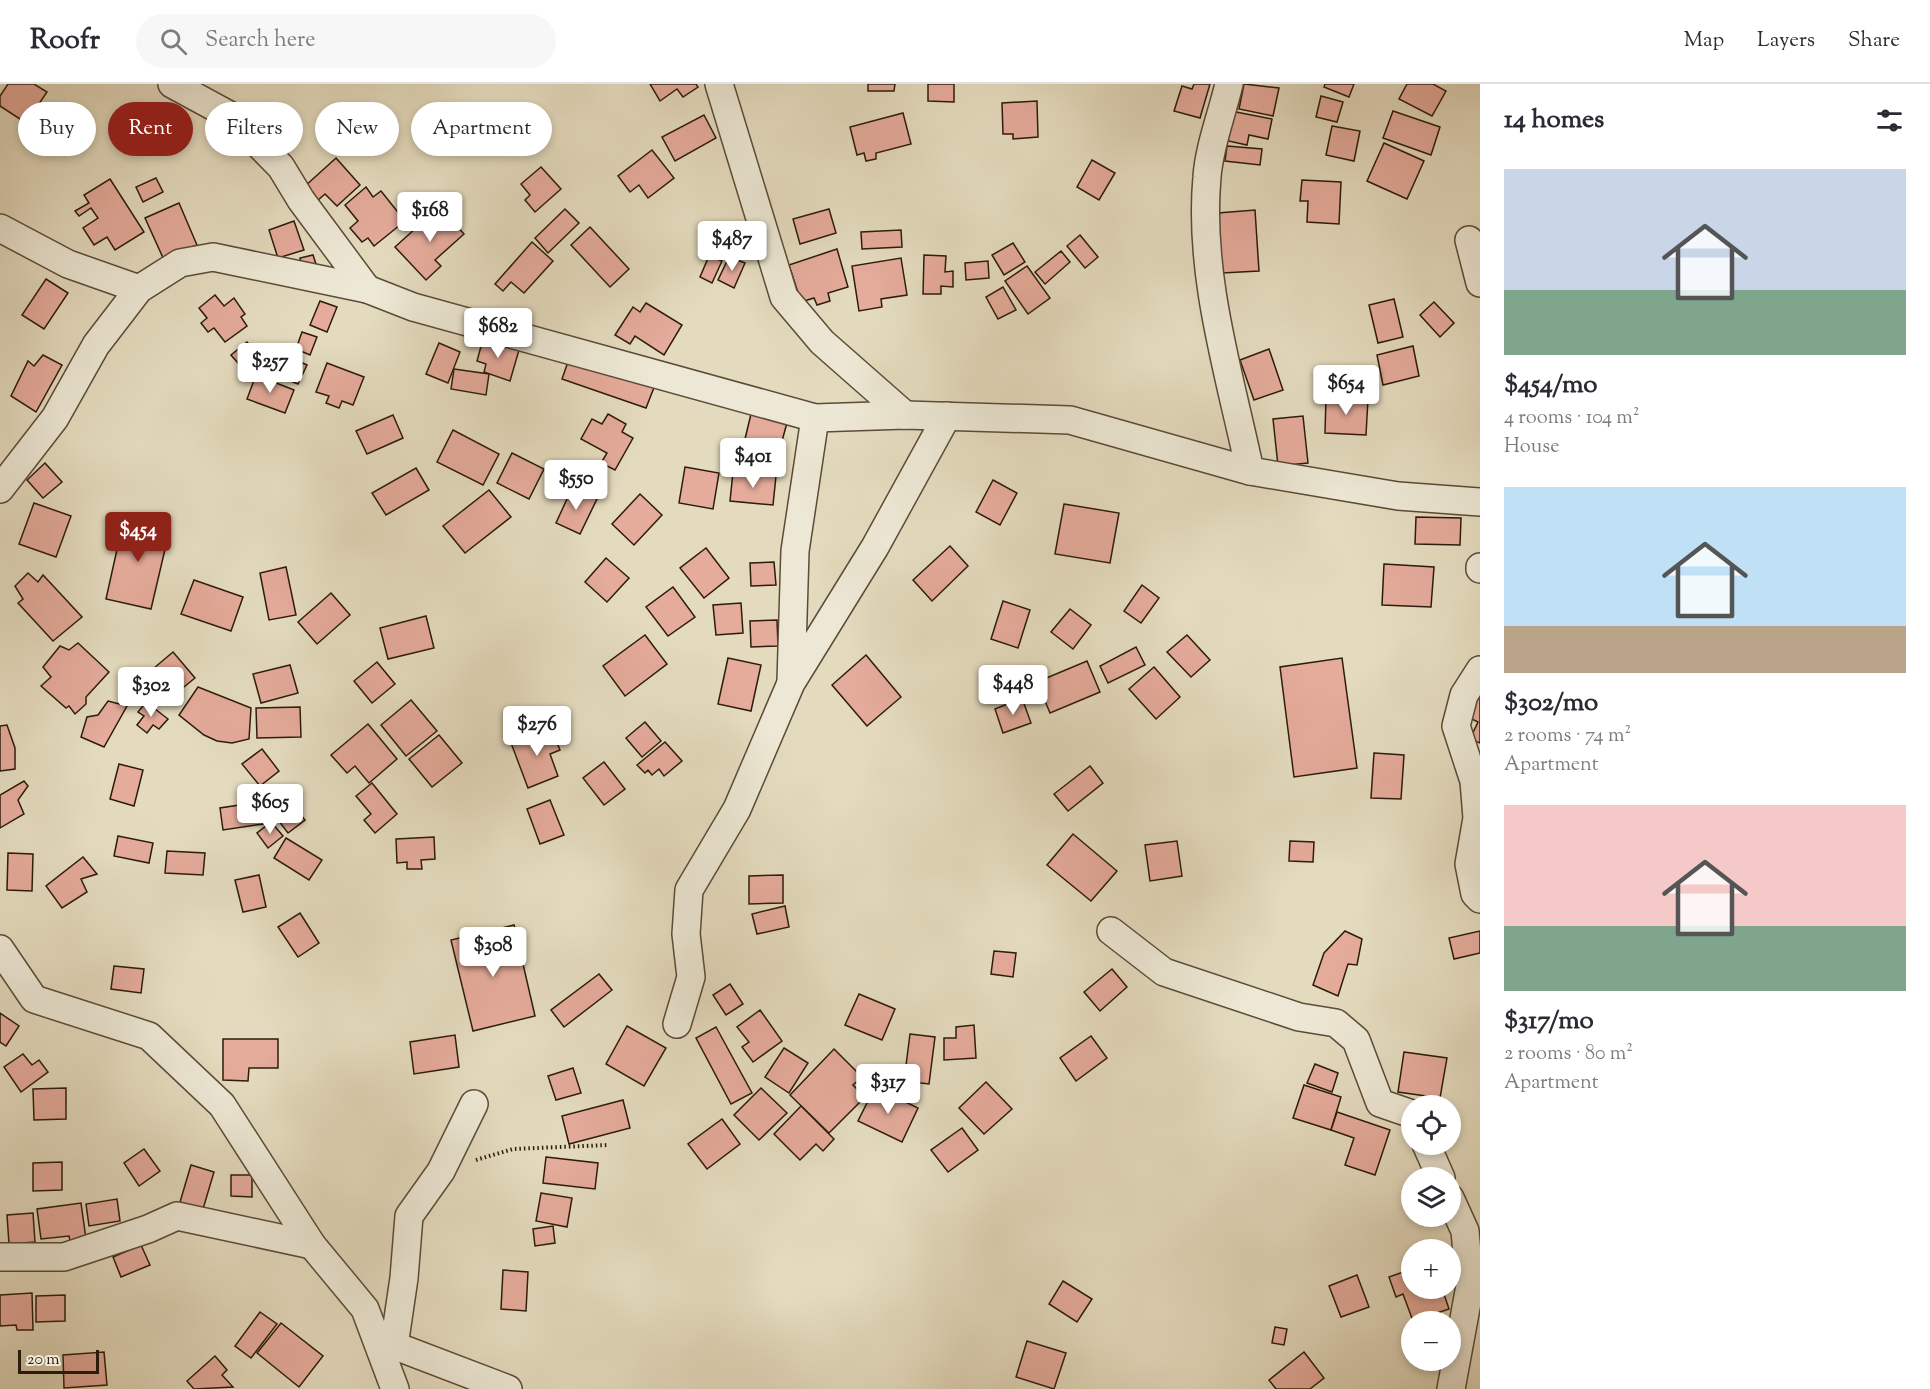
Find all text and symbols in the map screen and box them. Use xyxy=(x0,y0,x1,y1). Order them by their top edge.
search box xyxy=(136,14,556,68)
text: Roofr xyxy=(30,21,100,61)
icon: search xyxy=(157,25,190,58)
text: Search here xyxy=(205,25,315,57)
text: Map xyxy=(1684,26,1724,56)
text: Layers xyxy=(1757,26,1815,56)
text: Share xyxy=(1848,26,1900,56)
chip: Buy xyxy=(18,102,96,156)
chip: Rent xyxy=(108,102,193,156)
chip: Filters xyxy=(205,102,303,156)
chip: New xyxy=(315,102,399,156)
chip: Apartment xyxy=(411,102,552,156)
text: 14 homes xyxy=(1504,102,1604,139)
icon: filters xyxy=(1873,104,1906,137)
pin: $168 xyxy=(394,192,466,243)
text: $168 xyxy=(411,197,449,226)
icon: home xyxy=(1651,208,1759,316)
pin: $487 xyxy=(696,221,768,272)
text: $487 xyxy=(712,226,752,255)
pin: $682 xyxy=(462,308,534,359)
text: $682 xyxy=(478,313,518,342)
pin: $257 xyxy=(234,343,306,394)
text: $257 xyxy=(252,348,288,377)
pin: $654 xyxy=(1310,365,1382,416)
text: $454/mo xyxy=(1504,367,1597,404)
text: $654 xyxy=(1327,370,1365,399)
text: 4 rooms · 104 m² xyxy=(1504,404,1640,433)
text: House xyxy=(1504,433,1559,462)
pin: $401 xyxy=(717,438,789,489)
text: $401 xyxy=(734,443,772,472)
pin: $550 xyxy=(540,460,612,511)
text: $550 xyxy=(558,465,594,494)
pin: $454 xyxy=(102,512,174,563)
text: $454 xyxy=(119,517,157,546)
icon: home xyxy=(1651,526,1759,634)
pin: $448 xyxy=(977,665,1049,716)
pin: $302 xyxy=(115,667,187,718)
text: $448 xyxy=(993,670,1033,699)
text: $302 xyxy=(132,672,170,701)
text: $302/mo xyxy=(1504,685,1598,722)
pin: $276 xyxy=(501,706,573,757)
text: $276 xyxy=(517,711,557,740)
text: 2 rooms · 74 m² xyxy=(1504,722,1631,751)
text: Apartment xyxy=(1504,751,1599,780)
pin: $605 xyxy=(234,784,306,835)
text: $605 xyxy=(251,789,289,818)
icon: home xyxy=(1651,844,1759,952)
pin: $308 xyxy=(457,927,529,978)
text: $308 xyxy=(473,932,513,961)
text: $317/mo xyxy=(1504,1003,1594,1040)
text: 2 rooms · 80 m² xyxy=(1504,1040,1633,1069)
pin: $317 xyxy=(852,1064,924,1115)
text: $317 xyxy=(870,1069,906,1098)
text: Apartment xyxy=(1504,1069,1599,1098)
map controls xyxy=(1401,1095,1461,1371)
button: locate xyxy=(1401,1095,1461,1155)
button: layers xyxy=(1401,1167,1461,1227)
button: + xyxy=(1401,1239,1461,1299)
button: − xyxy=(1401,1311,1461,1371)
scale bar xyxy=(18,1347,99,1374)
text: 20 m xyxy=(27,1349,60,1372)

